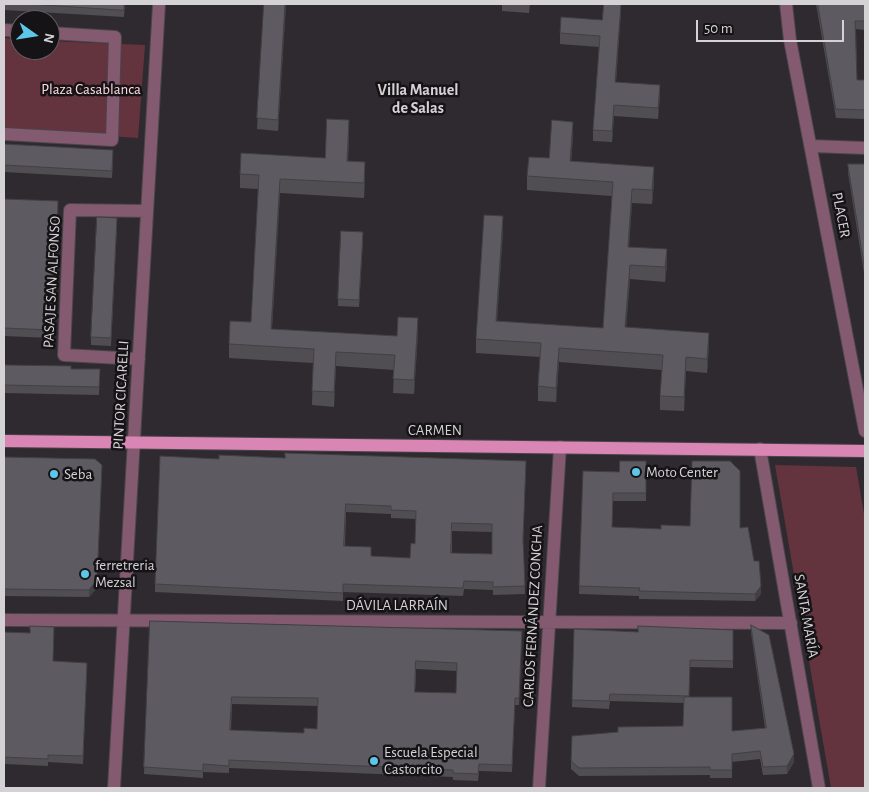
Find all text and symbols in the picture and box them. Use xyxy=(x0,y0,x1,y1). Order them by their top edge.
north arrow xyxy=(10,10,60,60)
scale bar xyxy=(699,10,846,42)
text: 50 m xyxy=(704,21,733,36)
text: N xyxy=(41,32,57,44)
park label: Plaza Casablanca xyxy=(41,80,141,98)
district label: Villa Manuel de Salas xyxy=(378,80,458,118)
street label: PLACER xyxy=(828,191,854,239)
street label: PASAJE SAN ALFONSO xyxy=(40,216,64,348)
street label: PINTOR CICARELLI xyxy=(109,340,133,450)
street label: CARMEN xyxy=(408,421,462,439)
place label: Moto Center xyxy=(646,463,718,481)
place label: Seba xyxy=(64,465,92,483)
marker: Moto Center xyxy=(630,466,642,478)
marker: Seba xyxy=(48,468,60,480)
street label: CARLOS FERNÁNDEZ CONCHA xyxy=(519,525,547,707)
place label: ferretreria Mezsal xyxy=(95,556,155,591)
marker: ferretreria Mezsal xyxy=(79,568,91,580)
street label: SANTA MARÍA xyxy=(790,573,822,659)
street label: DÁVILA LARRAÍN xyxy=(346,596,448,614)
place label: Escuela Especial Castorcito xyxy=(384,743,478,778)
marker: Escuela Especial Castorcito xyxy=(368,755,380,767)

